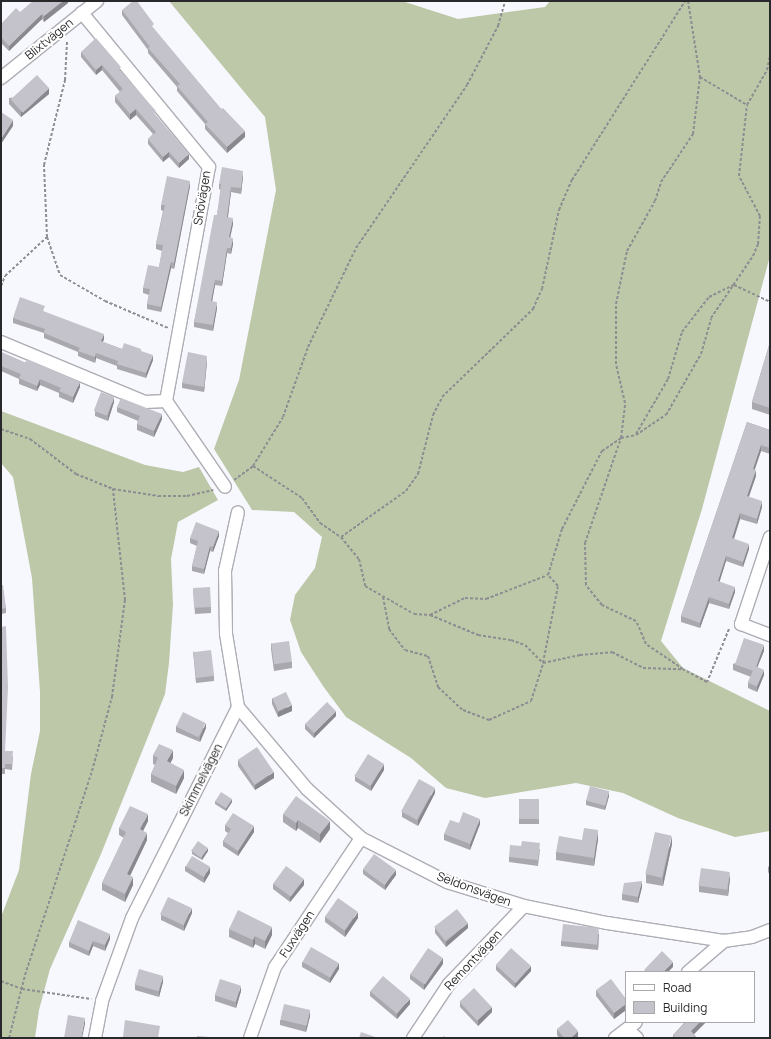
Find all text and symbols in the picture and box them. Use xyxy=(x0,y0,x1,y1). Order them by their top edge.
street label: Blixtvägen xyxy=(22,15,76,63)
street label: Snövägen xyxy=(191,170,213,226)
street label: Skimmelvägen xyxy=(176,741,226,819)
street label: Seldonsvägen xyxy=(435,869,513,909)
street label: Fuxvägen xyxy=(277,908,317,960)
street label: Remontvägen xyxy=(441,927,505,993)
legend xyxy=(625,971,755,1023)
text: Road xyxy=(663,979,691,996)
text: Building xyxy=(663,999,707,1016)

